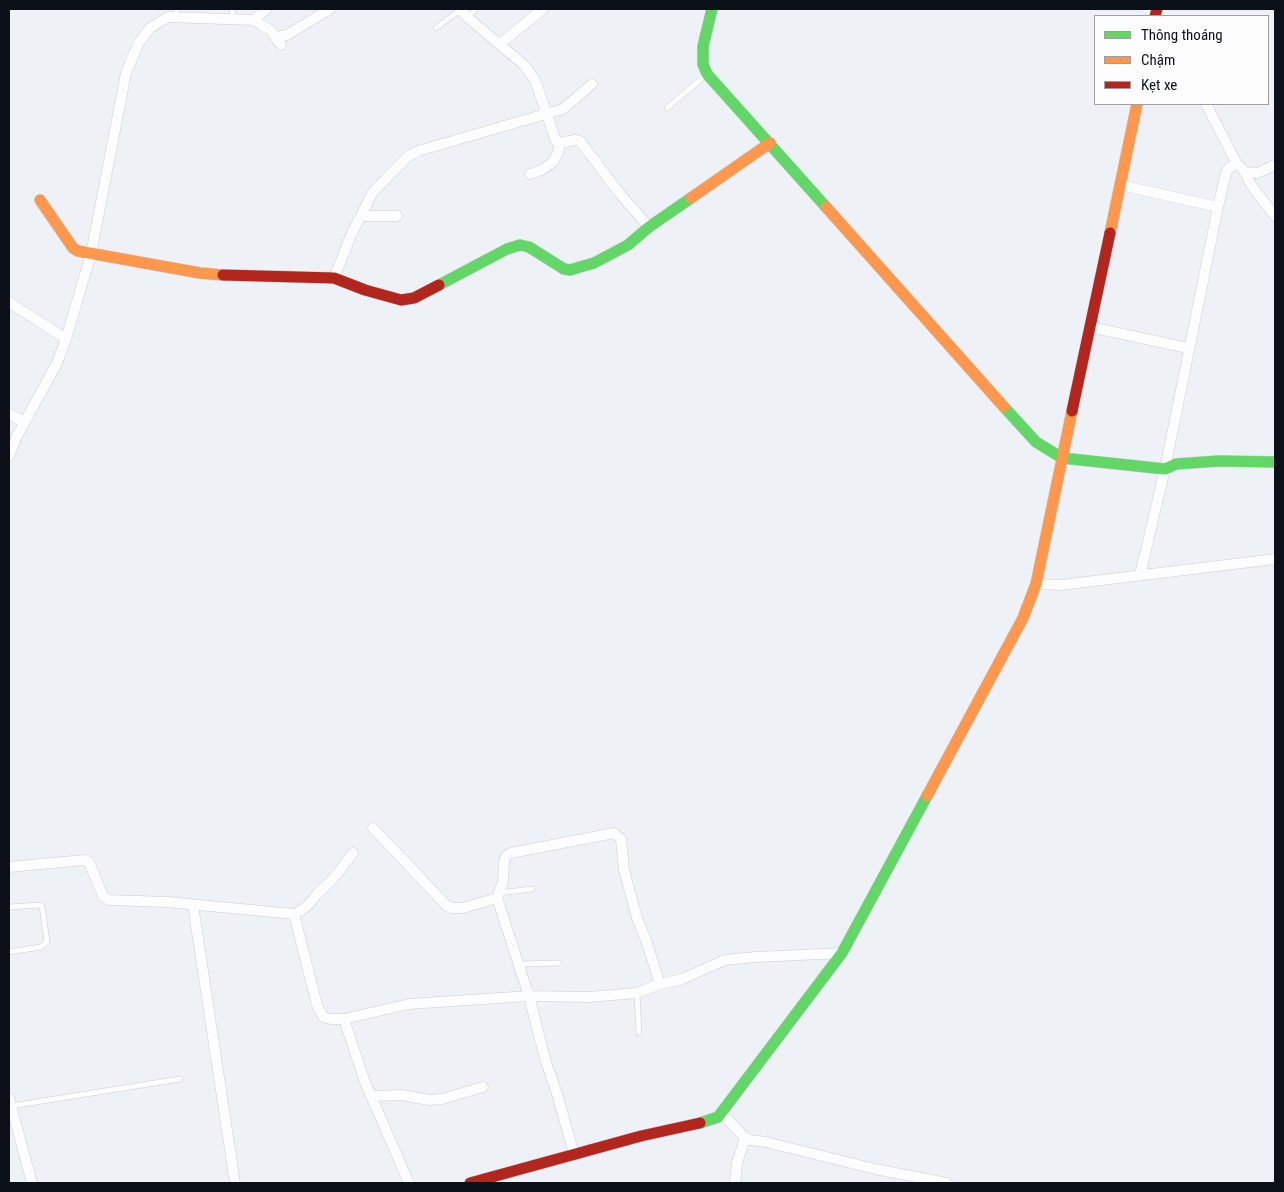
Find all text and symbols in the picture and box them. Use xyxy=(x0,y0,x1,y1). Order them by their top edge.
legend xyxy=(1094,15,1269,105)
text: Thông thoáng xyxy=(1141,26,1223,44)
text: Chậm xyxy=(1141,51,1175,69)
text: Kẹt xe xyxy=(1141,76,1177,94)

